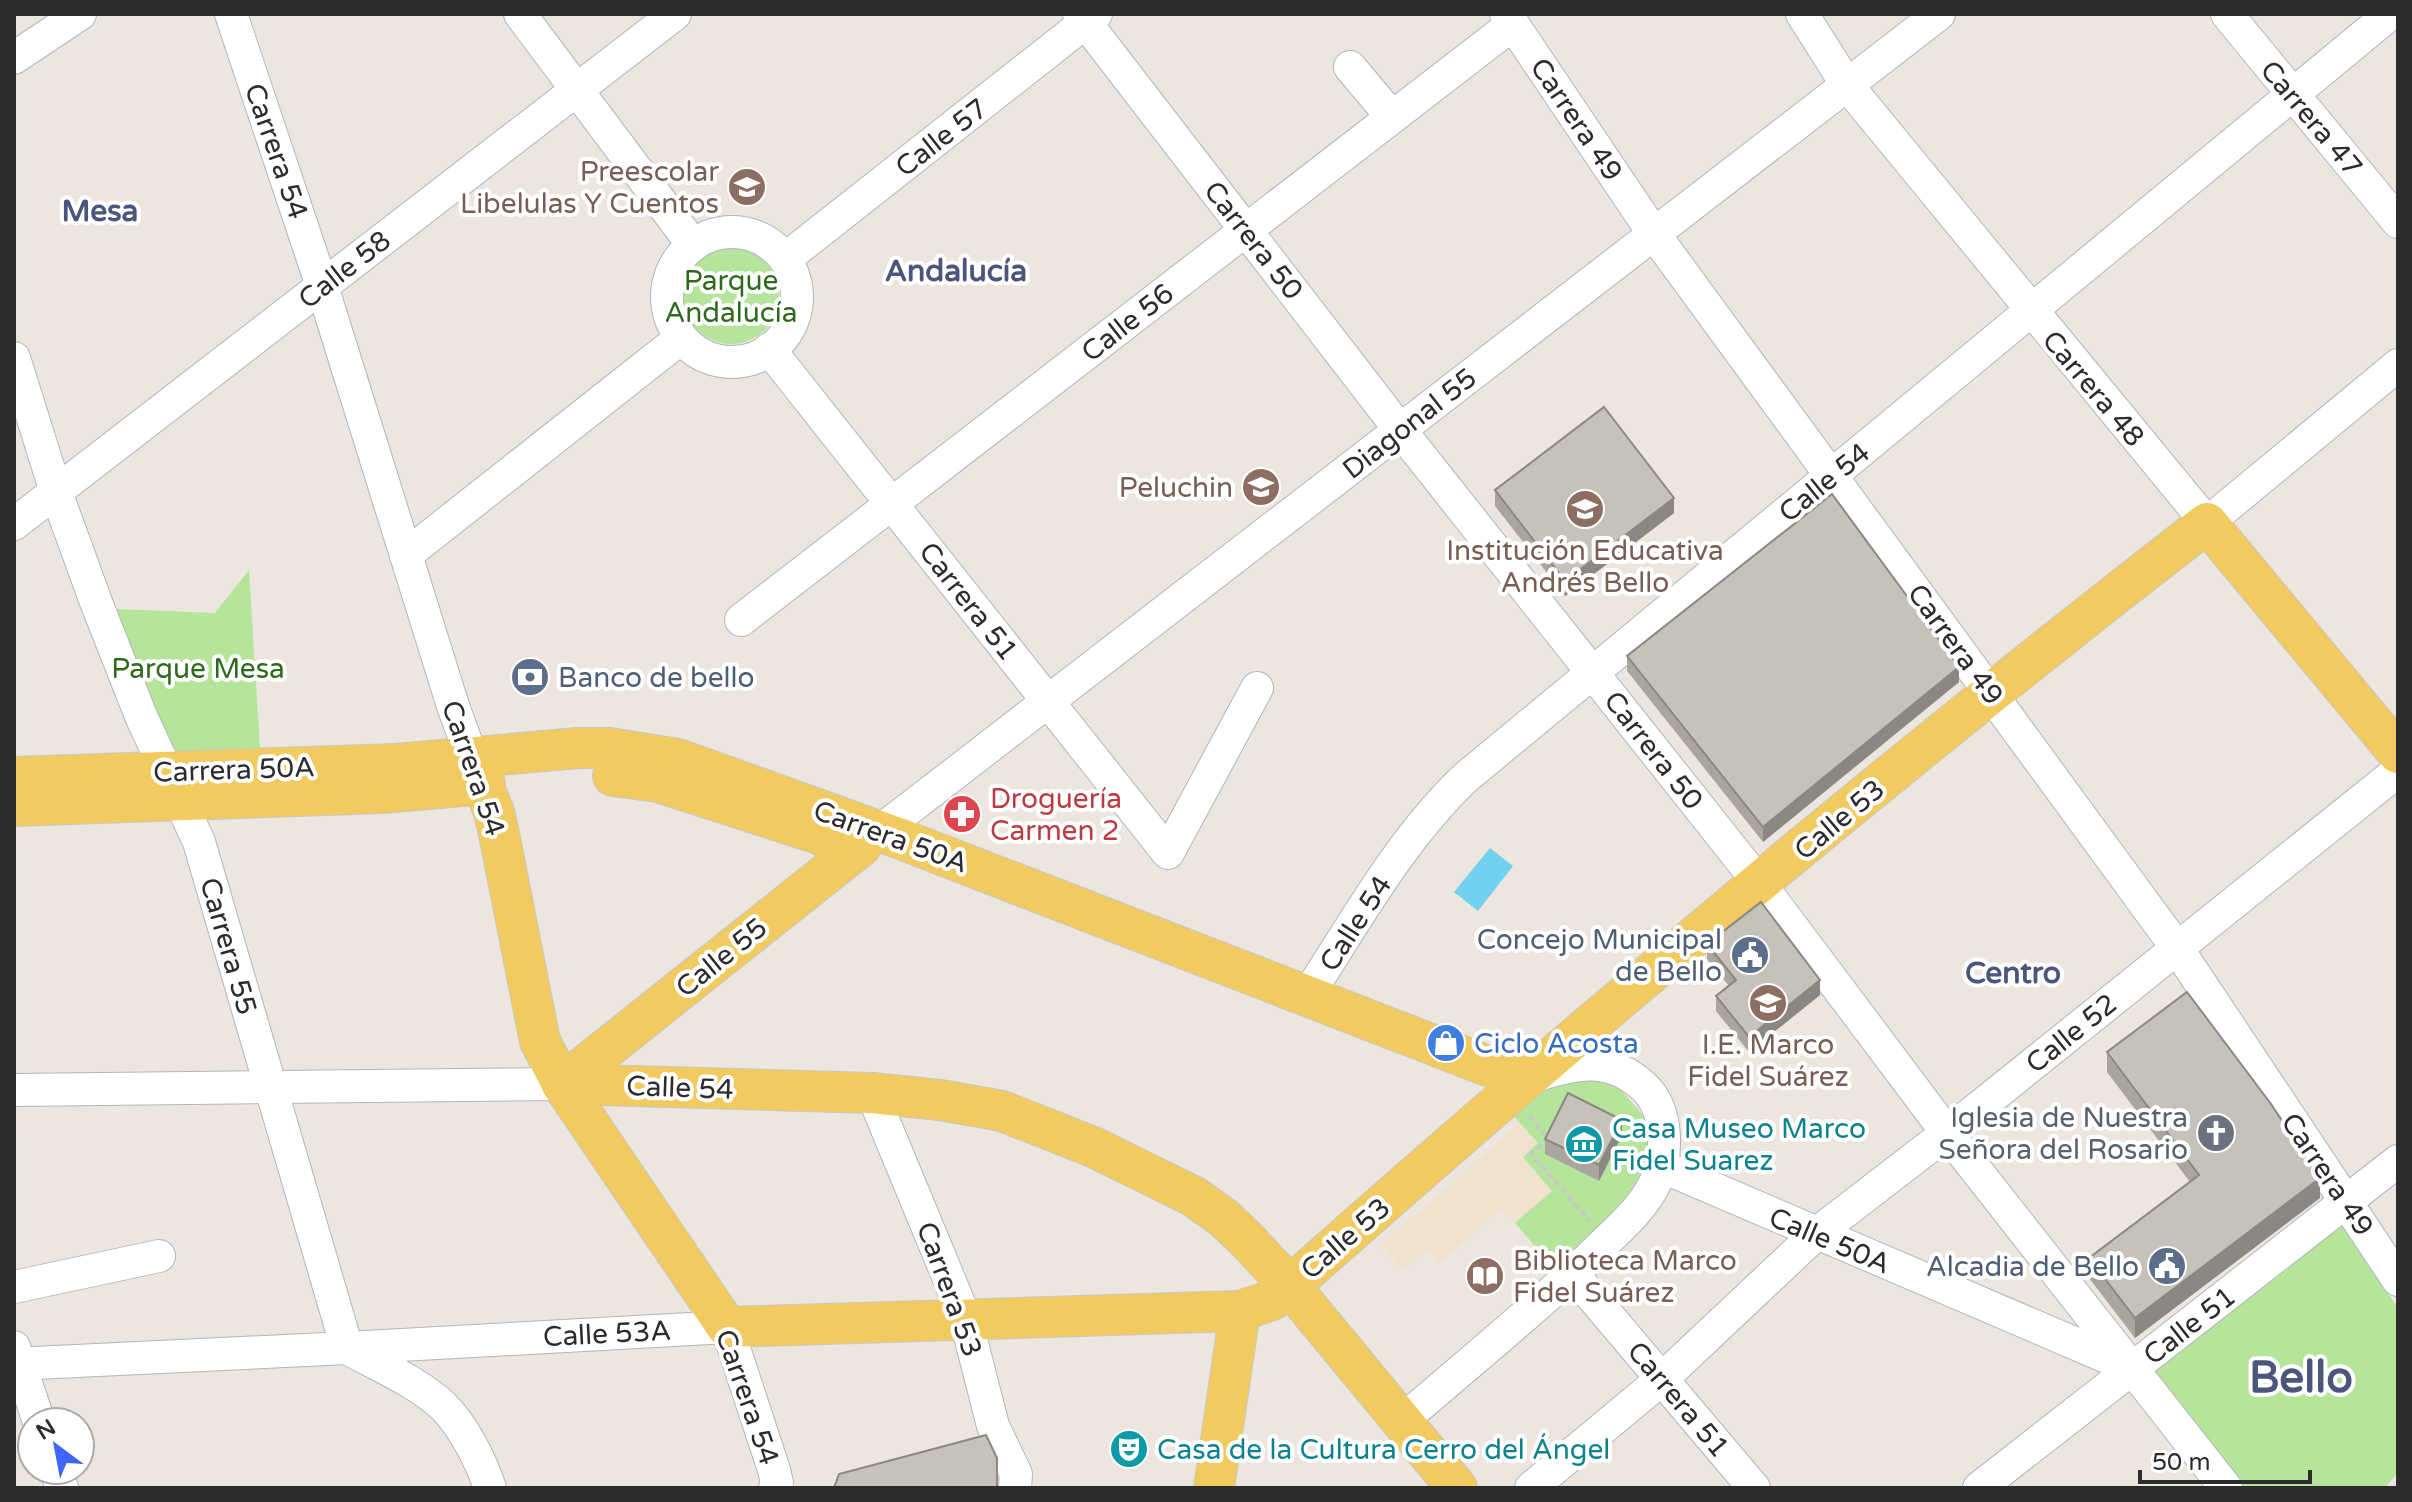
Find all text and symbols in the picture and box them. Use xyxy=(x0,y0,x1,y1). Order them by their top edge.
street label: Carrera 49 xyxy=(1523,52,1630,188)
street label: Carrera 47 xyxy=(2253,54,2370,184)
street label: Carrera 54 xyxy=(237,79,315,224)
street label: Calle 57 xyxy=(889,91,994,184)
place label: Preescolar Libelulas Y Cuentos xyxy=(460,155,719,221)
school or university icon: Preescolar Libelulas Y Cuentos xyxy=(726,166,768,208)
street label: Carrera 50 xyxy=(1196,175,1310,307)
district label: Mesa xyxy=(62,193,138,230)
street label: Calle 58 xyxy=(292,223,397,316)
district label: Andalucía xyxy=(885,253,1027,290)
park label: Parque Andalucía xyxy=(665,264,797,330)
street label: Calle 56 xyxy=(1075,276,1180,369)
street label: Carrera 48 xyxy=(2035,324,2152,454)
street label: Diagonal 55 xyxy=(1336,361,1483,487)
street label: Calle 54 xyxy=(1772,436,1877,530)
school or university icon: Peluchin xyxy=(1240,466,1282,508)
place label: Peluchin xyxy=(1119,471,1233,505)
school or university icon: Institución Educativa Andrés Bello xyxy=(1564,488,1606,530)
place label: Institución Educativa Andrés Bello xyxy=(1446,534,1724,600)
street label: Carrera 51 xyxy=(911,536,1025,668)
street label: Carrera 49 xyxy=(1900,578,2010,712)
park label: Parque Mesa xyxy=(111,652,285,686)
bank icon: Banco de bello xyxy=(509,656,551,698)
place label: Banco de bello xyxy=(558,661,755,695)
street label: Carrera 50 xyxy=(1596,685,1710,817)
street label: Carrera 54 xyxy=(434,696,512,841)
street label: Carrera 50A xyxy=(153,750,316,790)
street label: Calle 53 xyxy=(1788,772,1892,867)
place label: Droguería Carmen 2 xyxy=(990,782,1122,848)
street label: Carrera 50A xyxy=(809,793,973,881)
pharmacy icon: Droguería Carmen 2 xyxy=(941,793,983,835)
street label: Calle 54 xyxy=(1312,869,1399,978)
street label: Carrera 55 xyxy=(192,874,264,1019)
street label: Calle 55 xyxy=(669,911,774,1005)
place label: Concejo Municipal de Bello xyxy=(1477,923,1722,989)
public building icon: Concejo Municipal de Bello xyxy=(1729,934,1771,976)
district label: Centro xyxy=(1965,955,2061,992)
school or university icon: I.E. Marco Fidel Suárez xyxy=(1747,982,1789,1024)
street label: Calle 52 xyxy=(2019,987,2124,1081)
shop icon: Ciclo Acosta xyxy=(1425,1022,1467,1064)
place label: Ciclo Acosta xyxy=(1474,1027,1639,1061)
place label: I.E. Marco Fidel Suárez xyxy=(1687,1028,1849,1094)
street label: Calle 54 xyxy=(626,1069,734,1107)
place label: Iglesia de Nuestra Señora del Rosario xyxy=(1938,1101,2188,1167)
street label: Carrera 49 xyxy=(2274,1107,2381,1243)
place label: Casa Museo Marco Fidel Suarez xyxy=(1612,1112,1866,1178)
church icon: Iglesia de Nuestra Señora del Rosario xyxy=(2195,1112,2237,1154)
museum icon: Casa Museo Marco Fidel Suarez xyxy=(1563,1123,1605,1165)
street label: Calle 53 xyxy=(1294,1191,1397,1287)
street label: Calle 50A xyxy=(1764,1200,1895,1282)
street label: Carrera 53 xyxy=(909,1217,989,1361)
place label: Biblioteca Marco Fidel Suárez xyxy=(1513,1244,1737,1310)
public building icon: Alcadia de Bello xyxy=(2146,1245,2188,1287)
place label: Alcadia de Bello xyxy=(1926,1250,2139,1284)
library icon: Biblioteca Marco Fidel Suárez xyxy=(1464,1255,1506,1297)
street label: Calle 51 xyxy=(2137,1279,2242,1372)
street label: Calle 53A xyxy=(542,1314,672,1354)
street label: Carrera 54 xyxy=(708,1325,786,1470)
street label: Carrera 51 xyxy=(1620,1335,1737,1465)
district label: Bello xyxy=(2249,1352,2353,1405)
north arrow xyxy=(16,1406,96,1486)
text: N xyxy=(32,1414,60,1446)
theatre icon: Casa de la Cultura Cerro del Ángel xyxy=(1108,1428,1150,1470)
place label: Casa de la Cultura Cerro del Ángel xyxy=(1157,1433,1610,1467)
scale bar xyxy=(2140,1434,2310,1484)
text: 50 m xyxy=(2152,1448,2210,1477)

